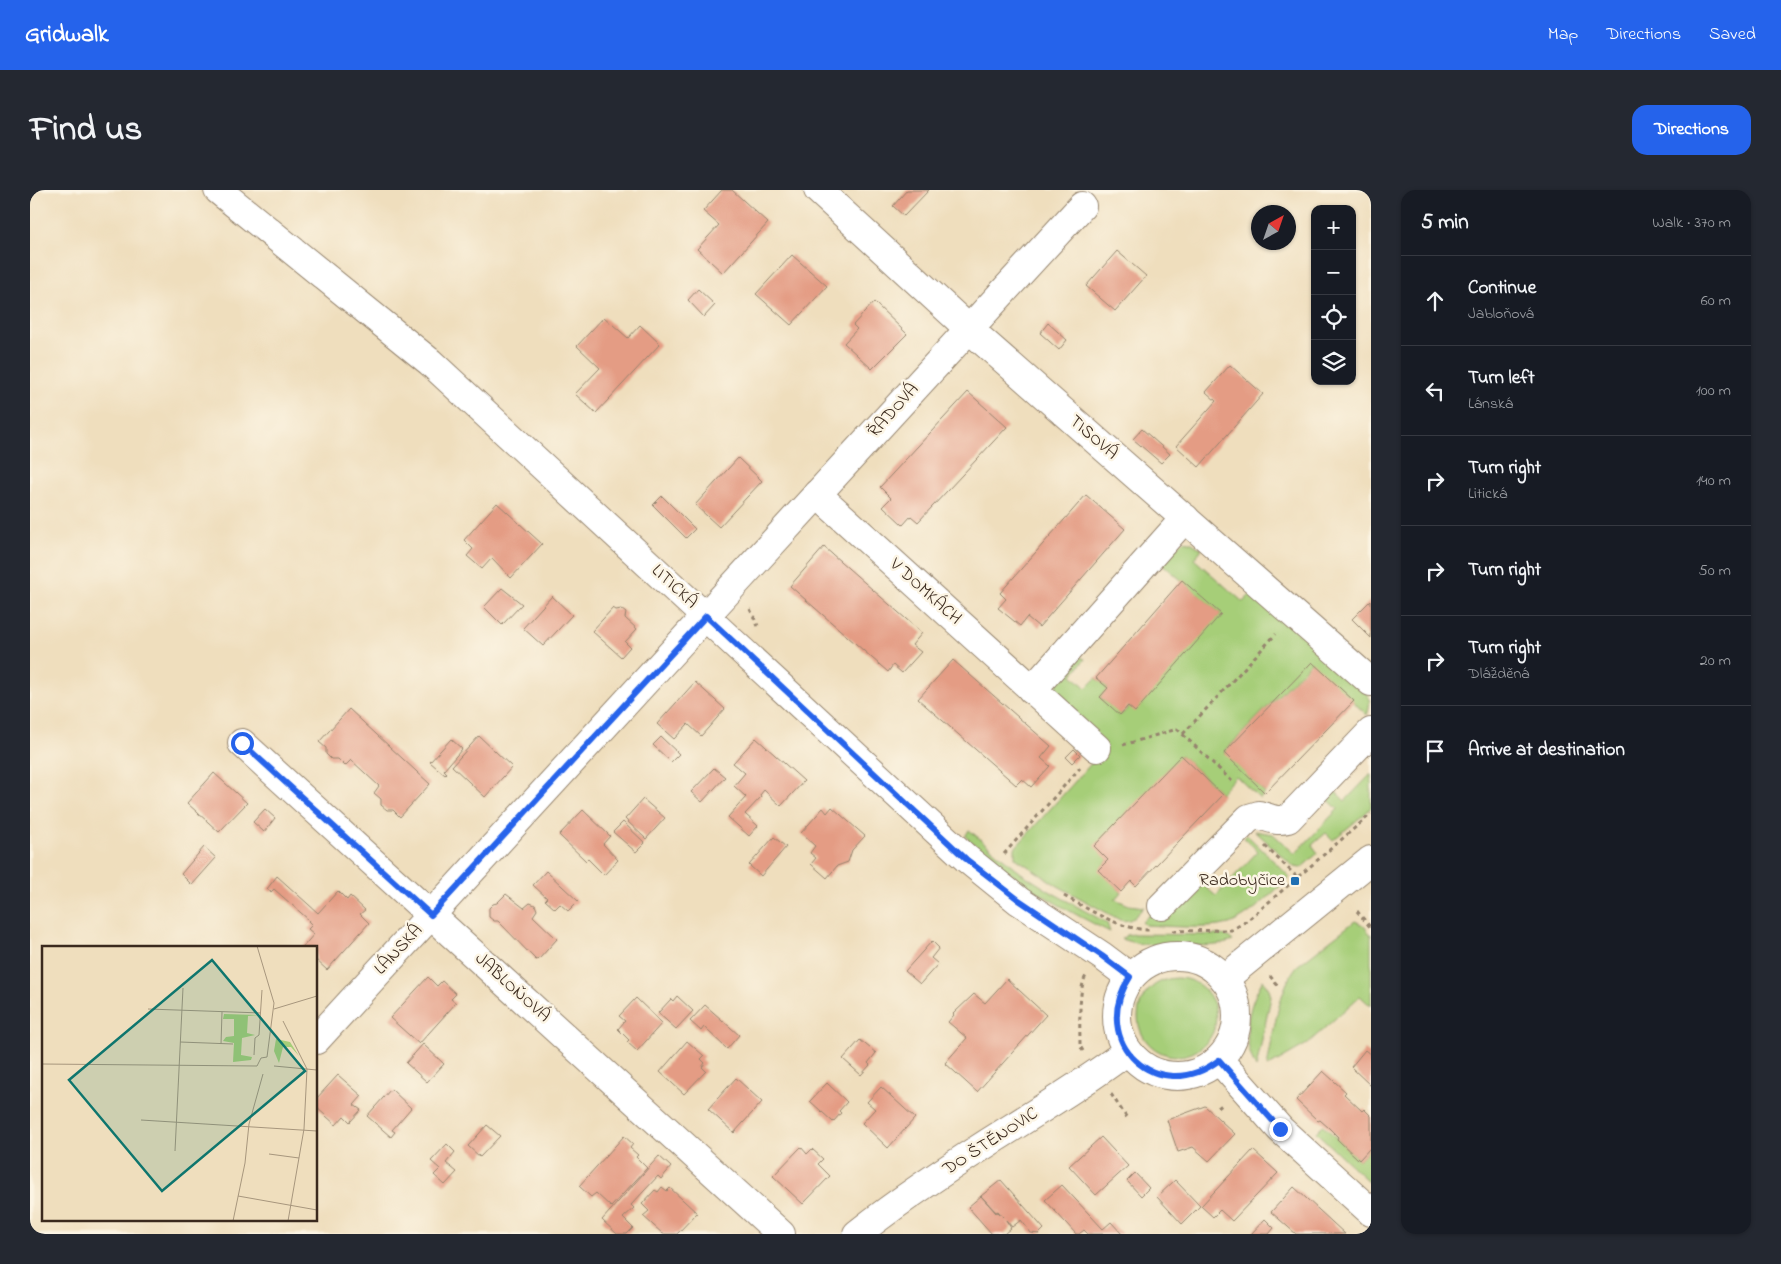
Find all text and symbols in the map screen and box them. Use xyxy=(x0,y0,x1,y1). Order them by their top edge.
text: Gridwalk xyxy=(25,18,109,53)
text: Map xyxy=(1548,22,1578,48)
text: Directions xyxy=(1606,22,1681,48)
text: Saved xyxy=(1709,22,1756,48)
text: Find us xyxy=(30,105,142,156)
button: Directions xyxy=(1632,105,1751,155)
north arrow xyxy=(1251,205,1296,250)
map controls xyxy=(1311,205,1356,385)
button: + xyxy=(1311,205,1356,250)
text: 5 min xyxy=(1421,208,1469,238)
text: Walk · 370 m xyxy=(1652,211,1731,235)
button: − xyxy=(1311,250,1356,295)
text: Continue xyxy=(1468,275,1536,302)
icon: ahead xyxy=(1421,287,1449,315)
text: 60 m xyxy=(1701,289,1731,313)
button: locate xyxy=(1311,295,1356,340)
text: Jabloňová xyxy=(1468,302,1534,326)
button: layers xyxy=(1311,340,1356,385)
text: Turn left xyxy=(1468,365,1535,392)
icon: left xyxy=(1421,377,1449,405)
street label: ŘADOVÁ xyxy=(862,378,926,444)
text: 100 m xyxy=(1696,379,1731,403)
text: Lánská xyxy=(1468,392,1513,416)
street label: TISOVÁ xyxy=(1063,409,1123,467)
text: Turn right xyxy=(1468,455,1541,482)
icon: right xyxy=(1421,467,1449,495)
text: 140 m xyxy=(1696,469,1731,493)
text: Litická xyxy=(1468,482,1507,506)
street label: V DOMKÁCH xyxy=(882,552,967,631)
icon: right xyxy=(1421,557,1449,585)
text: Turn right xyxy=(1468,557,1541,584)
street label: LITICKÁ xyxy=(645,559,703,615)
text: 50 m xyxy=(1699,559,1731,583)
text: Turn right xyxy=(1468,635,1541,662)
icon: right xyxy=(1421,647,1449,675)
text: 20 m xyxy=(1700,649,1731,673)
text: Dlážděná xyxy=(1468,662,1529,686)
route start xyxy=(231,732,254,755)
icon: arrive xyxy=(1421,737,1449,765)
text: Arrive at destination xyxy=(1468,737,1625,764)
place label: Radobyčice xyxy=(1199,868,1286,894)
marker: Radobyčice xyxy=(1289,875,1301,887)
street label: LÁNSKÁ xyxy=(369,919,429,981)
inset map xyxy=(42,946,318,1222)
street label: JABLOŇOVÁ xyxy=(468,947,556,1029)
street label: DO ŠTĚNOVIC xyxy=(937,1101,1044,1183)
route end xyxy=(1269,1118,1292,1141)

